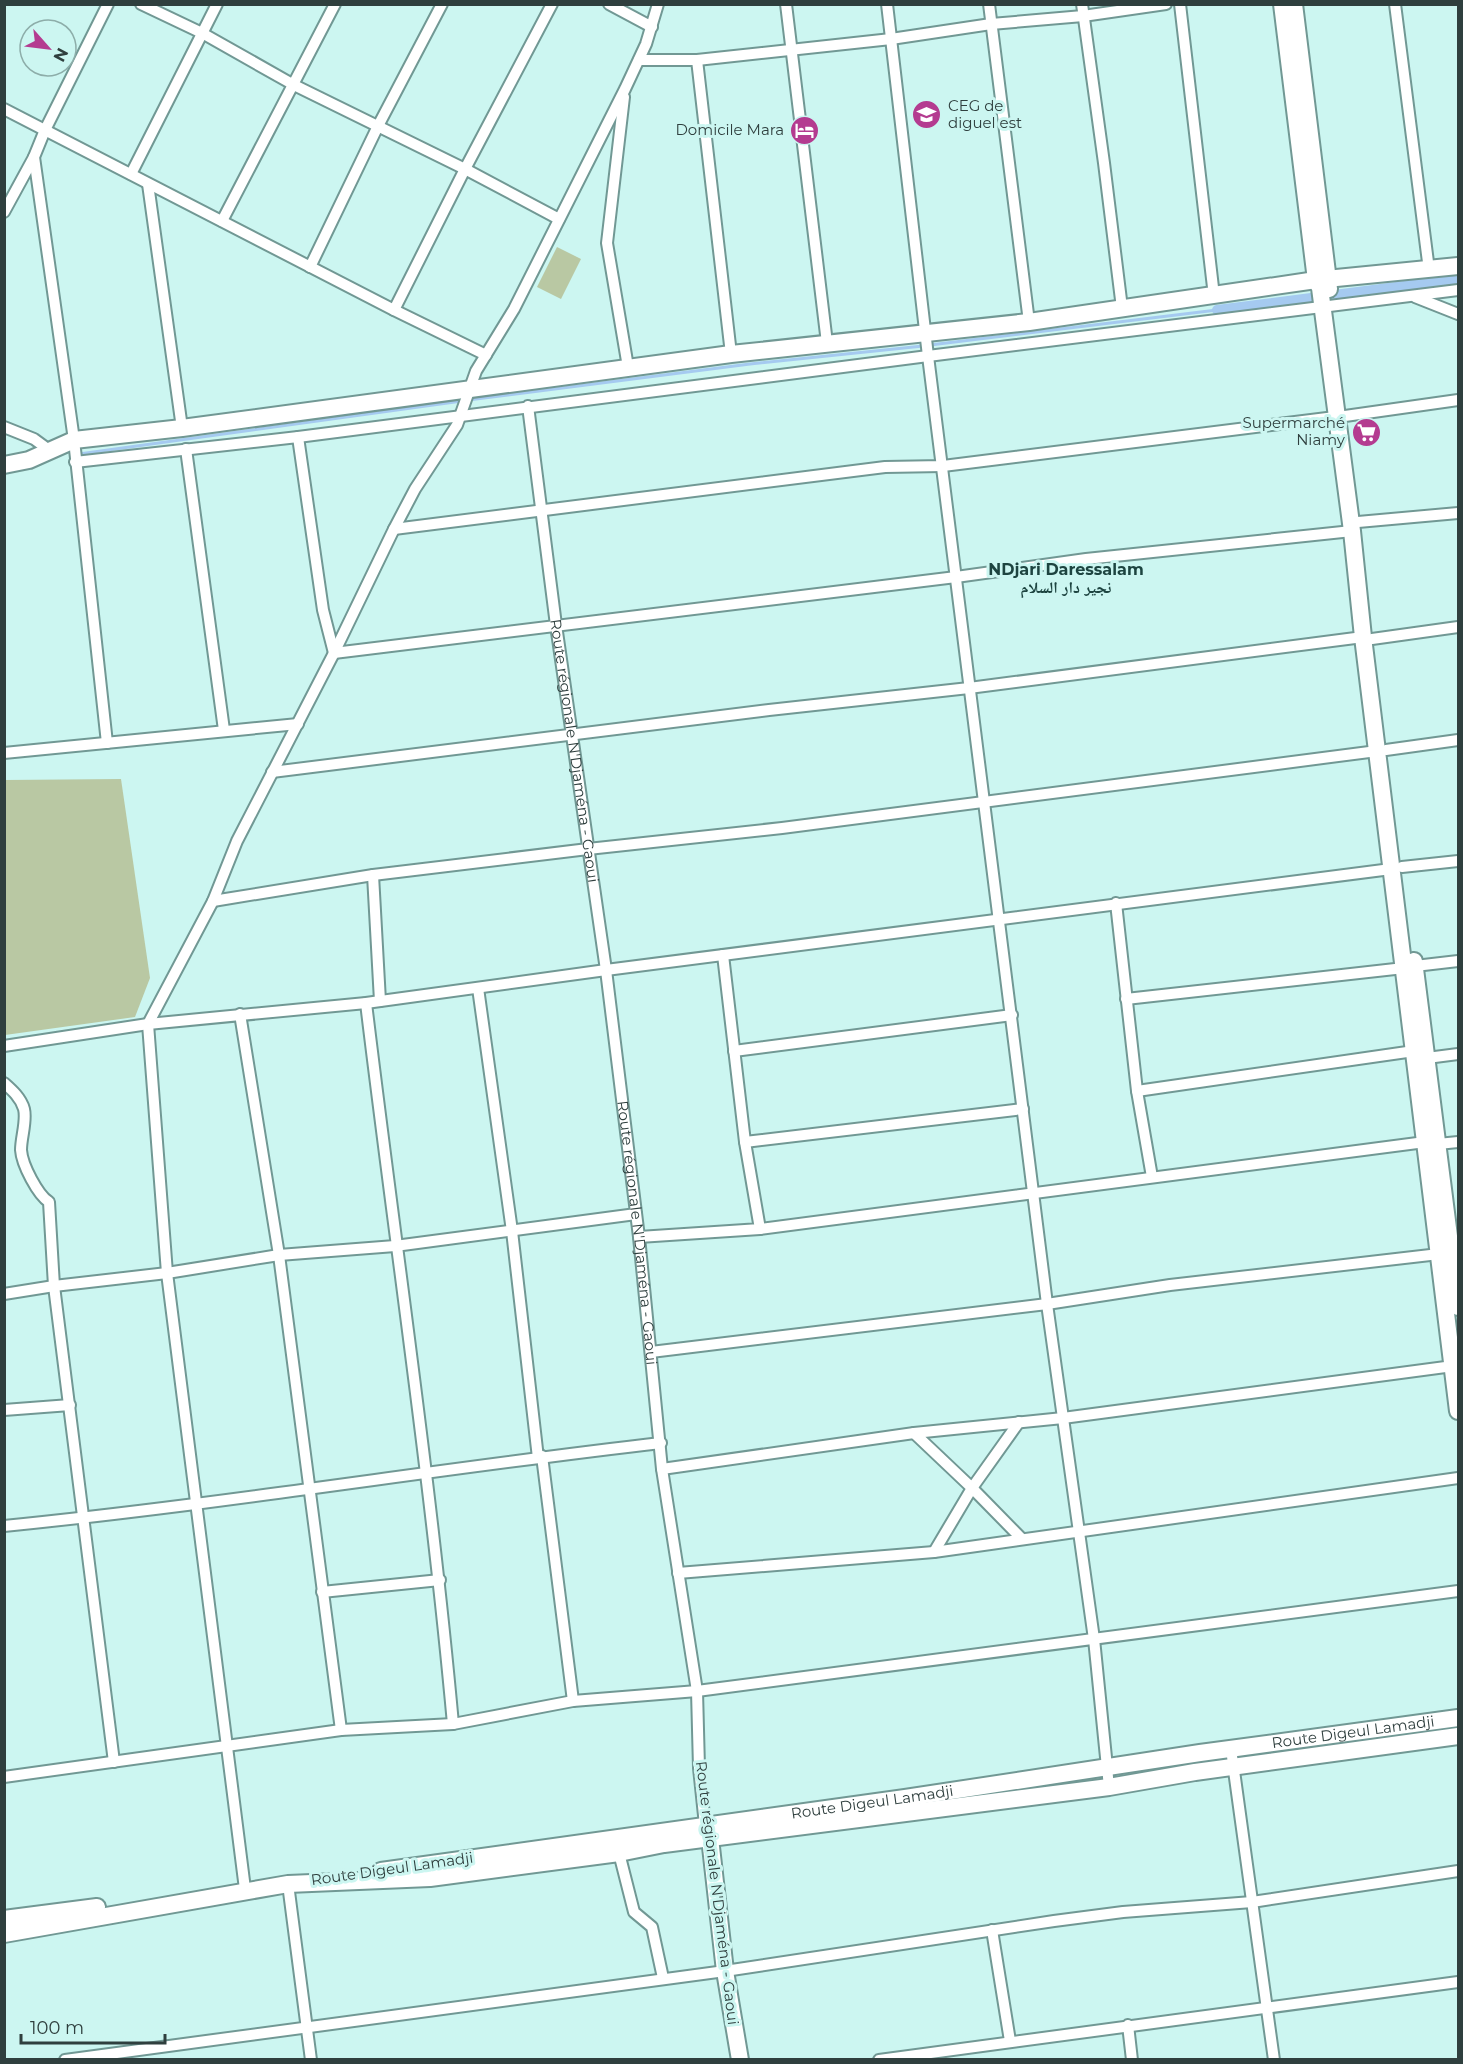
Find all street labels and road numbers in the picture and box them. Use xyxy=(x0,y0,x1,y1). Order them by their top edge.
street label: Route régionale N'Djaména - Gaoui xyxy=(546,618,603,884)
street label: Route régionale N'Djaména - Gaoui xyxy=(613,1099,662,1366)
street label: Route Digeul Lamadji xyxy=(1271,1711,1436,1752)
street label: Route régionale N'Djaména - Gaoui xyxy=(692,1760,743,2026)
street label: Route Digeul Lamadji xyxy=(790,1781,955,1823)
street label: Route Digeul Lamadji xyxy=(310,1848,474,1889)

